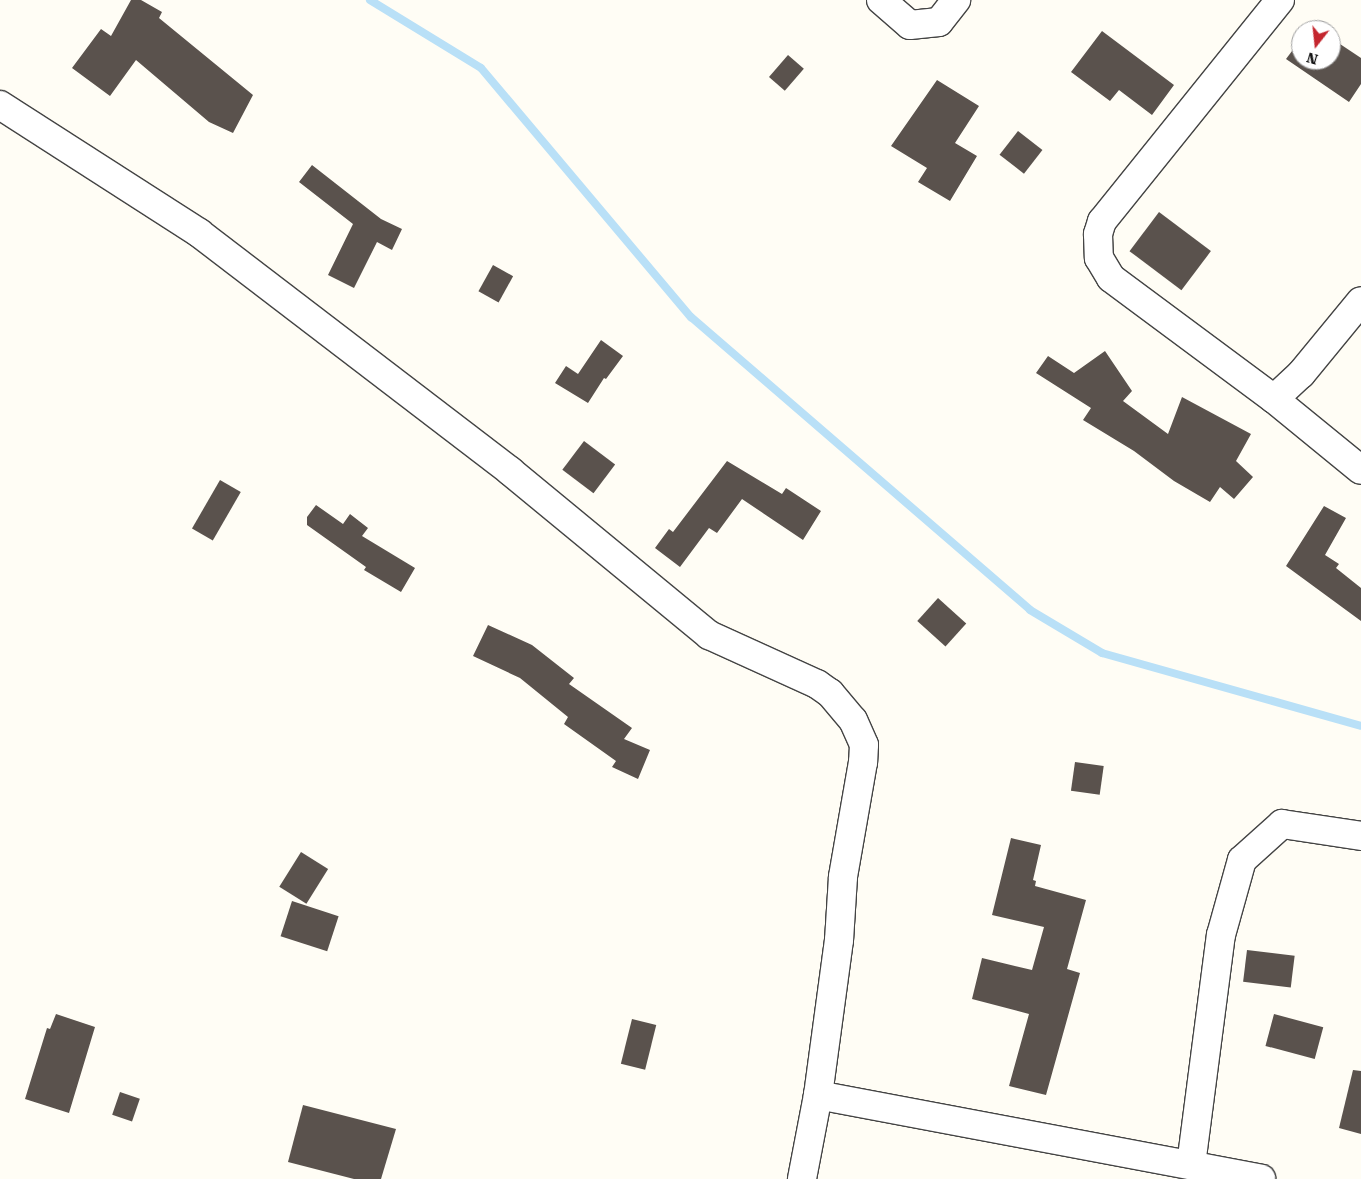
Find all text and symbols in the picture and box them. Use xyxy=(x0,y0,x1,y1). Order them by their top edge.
north arrow xyxy=(1291,20,1341,70)
text: N xyxy=(1305,49,1320,68)

